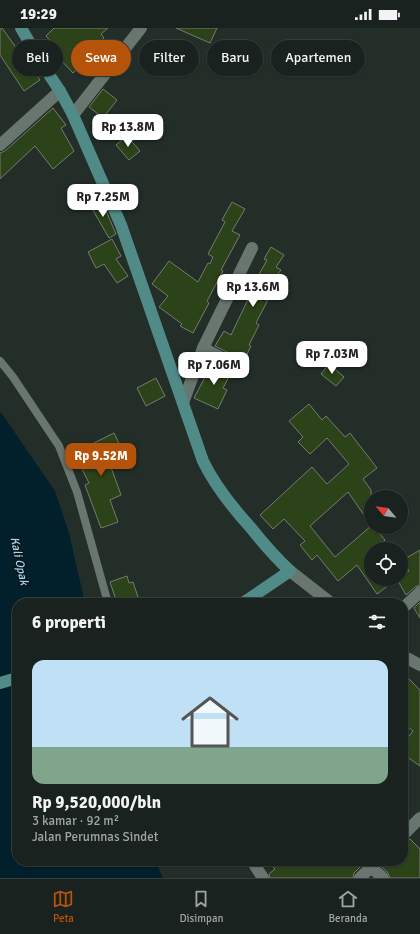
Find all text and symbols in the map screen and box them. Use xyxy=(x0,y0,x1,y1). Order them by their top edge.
text: 19:29 xyxy=(20,5,57,23)
chip: Beli xyxy=(12,40,63,76)
chip: Sewa xyxy=(71,40,131,76)
chip: Filter xyxy=(139,40,199,76)
chip: Baru xyxy=(207,40,263,76)
chip: Apartemen xyxy=(271,40,365,76)
pin: Rp 13.8M xyxy=(87,114,169,148)
text: Rp 13.8M xyxy=(101,119,155,135)
pin: Rp 7.25M xyxy=(62,184,144,218)
text: Rp 7.25M xyxy=(76,189,130,205)
pin: Rp 13.6M xyxy=(212,274,294,308)
text: Rp 13.6M xyxy=(226,279,280,295)
pin: Rp 7.03M xyxy=(291,341,373,375)
text: Rp 7.03M xyxy=(305,346,359,362)
pin: Rp 7.06M xyxy=(173,352,255,386)
text: Rp 7.06M xyxy=(187,357,241,373)
pin: Rp 9.52M xyxy=(60,443,142,477)
text: Rp 9.52M xyxy=(74,448,128,464)
north arrow xyxy=(364,490,408,534)
map controls xyxy=(364,490,408,586)
water label: Kali Opak xyxy=(7,535,32,587)
button: locate xyxy=(364,542,408,586)
icon: filters xyxy=(366,611,388,633)
text: 6 properti xyxy=(32,612,106,633)
icon: home xyxy=(174,686,246,758)
text: Rp 9,520,000/bln xyxy=(32,792,161,813)
text: 3 kamar · 92 m² xyxy=(32,813,119,829)
text: Jalan Perumnas Sindet xyxy=(32,829,158,845)
tab: Peta xyxy=(52,888,74,925)
tab: Disimpan xyxy=(179,888,223,925)
tab: Beranda xyxy=(328,888,368,925)

